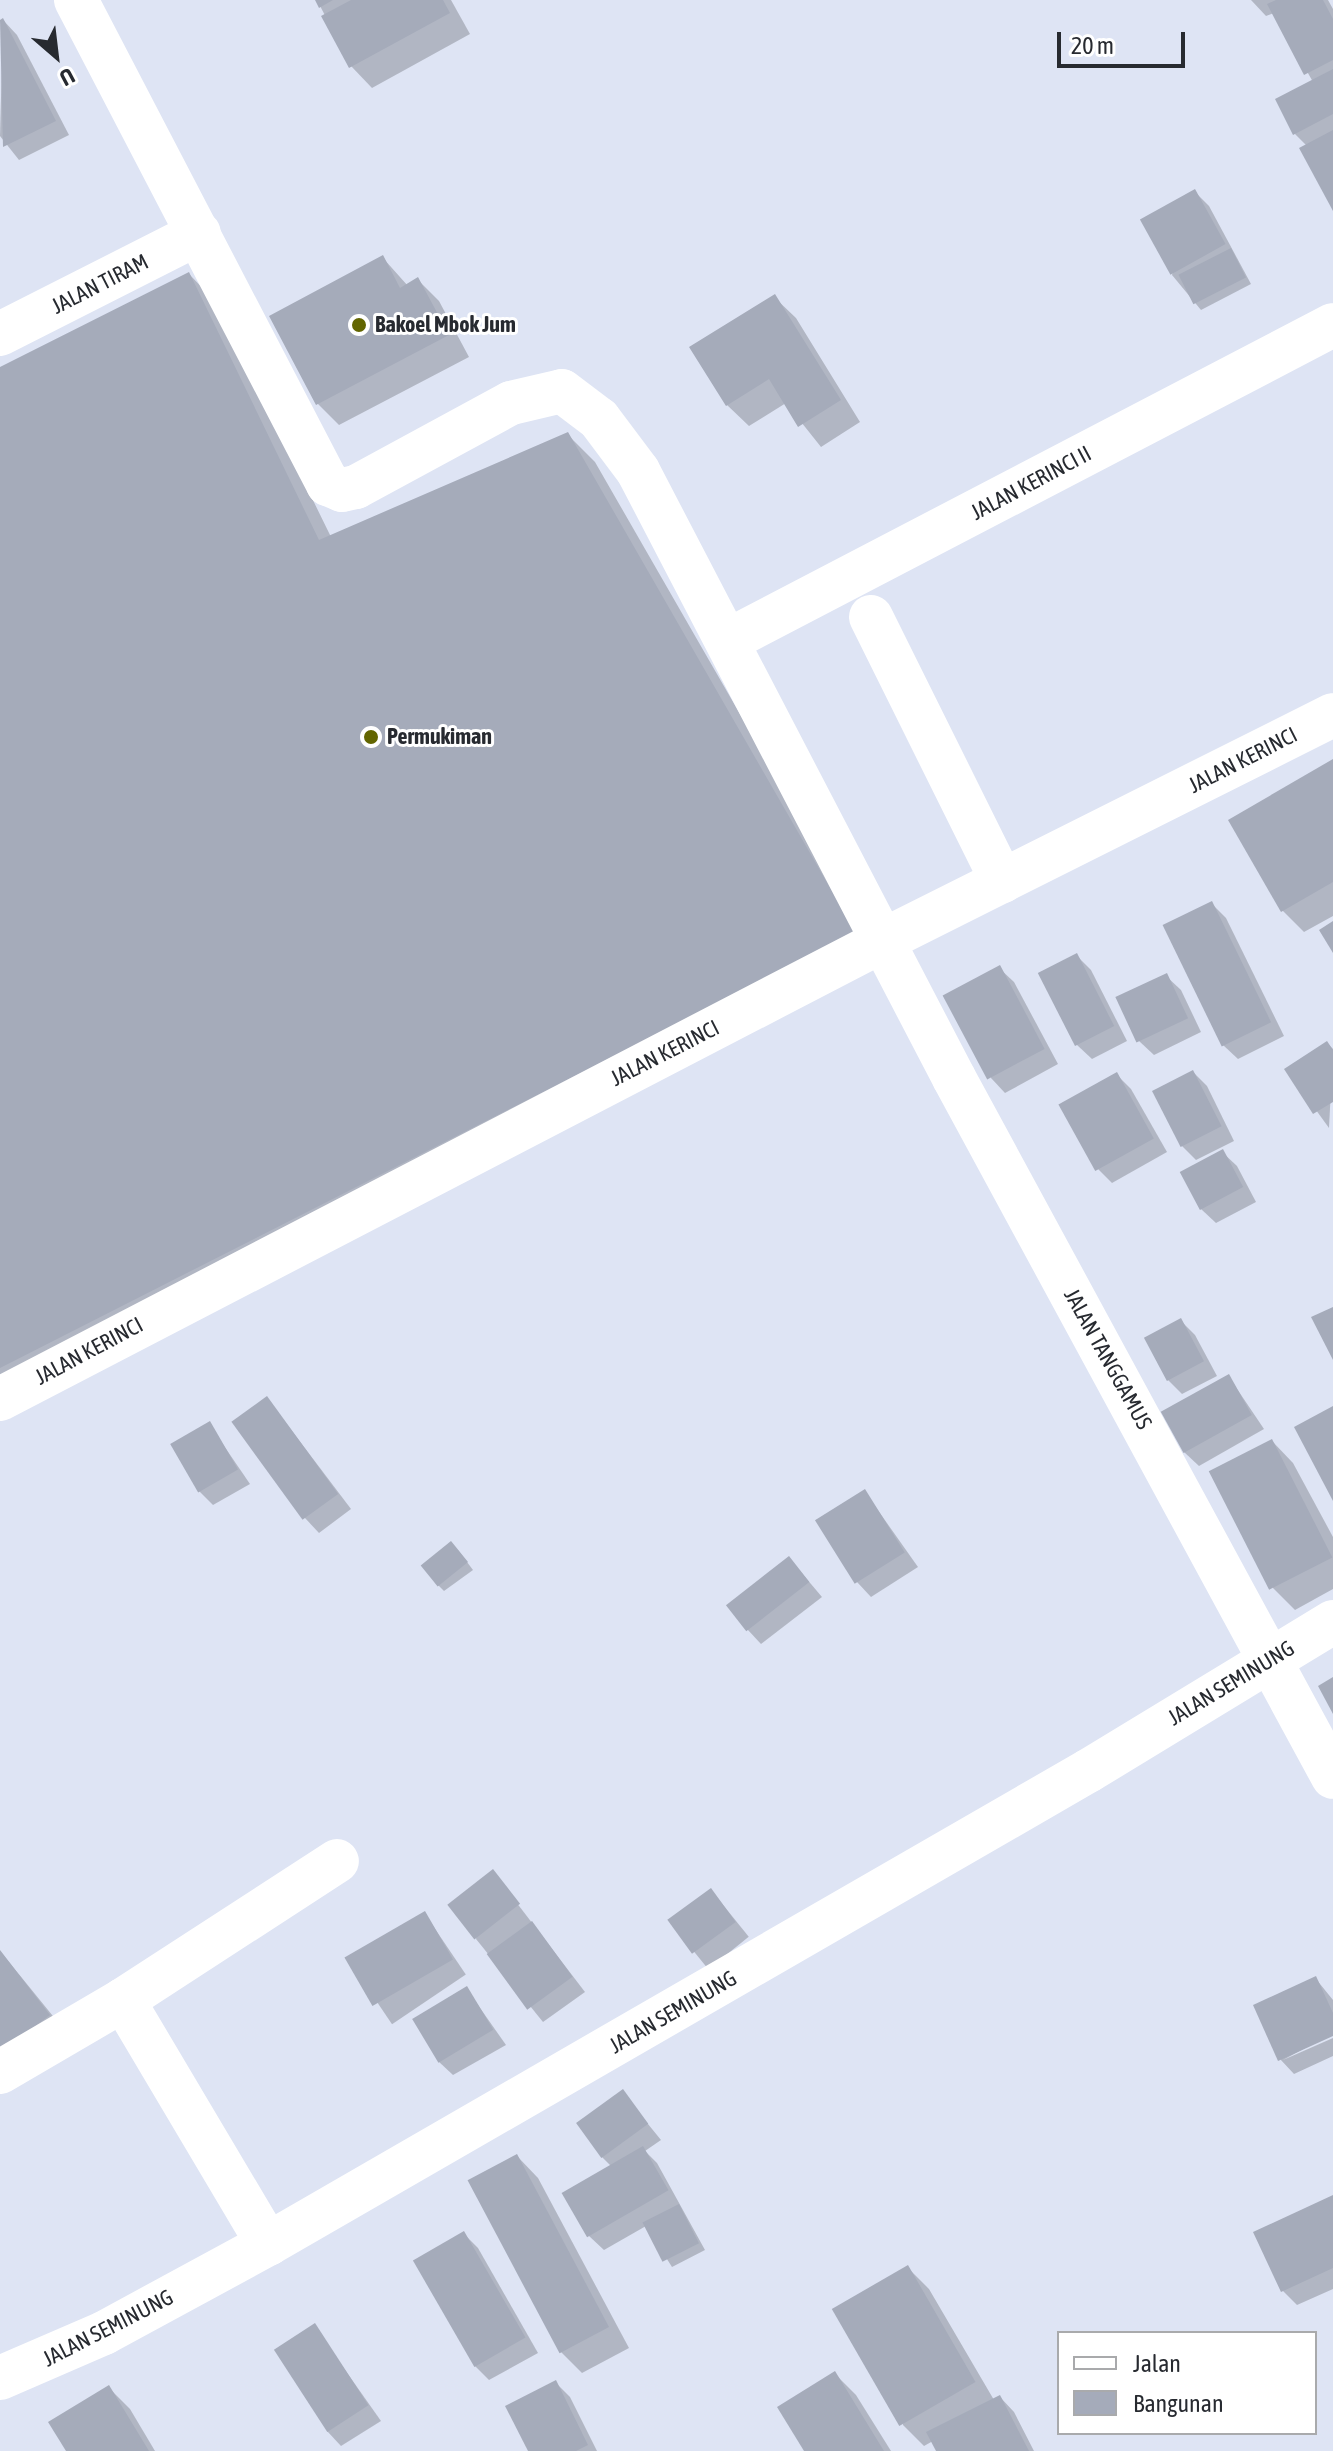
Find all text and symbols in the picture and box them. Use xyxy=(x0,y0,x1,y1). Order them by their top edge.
north arrow xyxy=(16,16,96,96)
scale bar xyxy=(1061,16,1189,66)
text: 20 m xyxy=(1071,32,1114,59)
text: U xyxy=(55,63,79,92)
street label: JALAN TIRAM xyxy=(47,248,153,320)
place label: Bakoel Mbok Jum xyxy=(375,312,516,338)
marker: Bakoel Mbok Jum xyxy=(350,316,368,334)
street label: JALAN KERINCI II xyxy=(966,440,1096,526)
street label: JALAN KERINCI xyxy=(1184,721,1302,799)
place label: Permukiman xyxy=(387,724,492,750)
marker: Permukiman xyxy=(362,728,380,746)
street label: JALAN KERINCI xyxy=(606,1014,724,1092)
street label: JALAN TANGGAMUS xyxy=(1058,1284,1158,1434)
street label: JALAN KERINCI xyxy=(31,1312,147,1390)
street label: JALAN SEMINUNG xyxy=(1163,1635,1299,1731)
street label: JALAN SEMINUNG xyxy=(605,1965,741,2059)
street label: JALAN SEMINUNG xyxy=(38,2284,178,2372)
legend xyxy=(1057,2331,1317,2435)
text: Jalan xyxy=(1133,2350,1181,2377)
text: Bangunan xyxy=(1133,2390,1224,2417)

